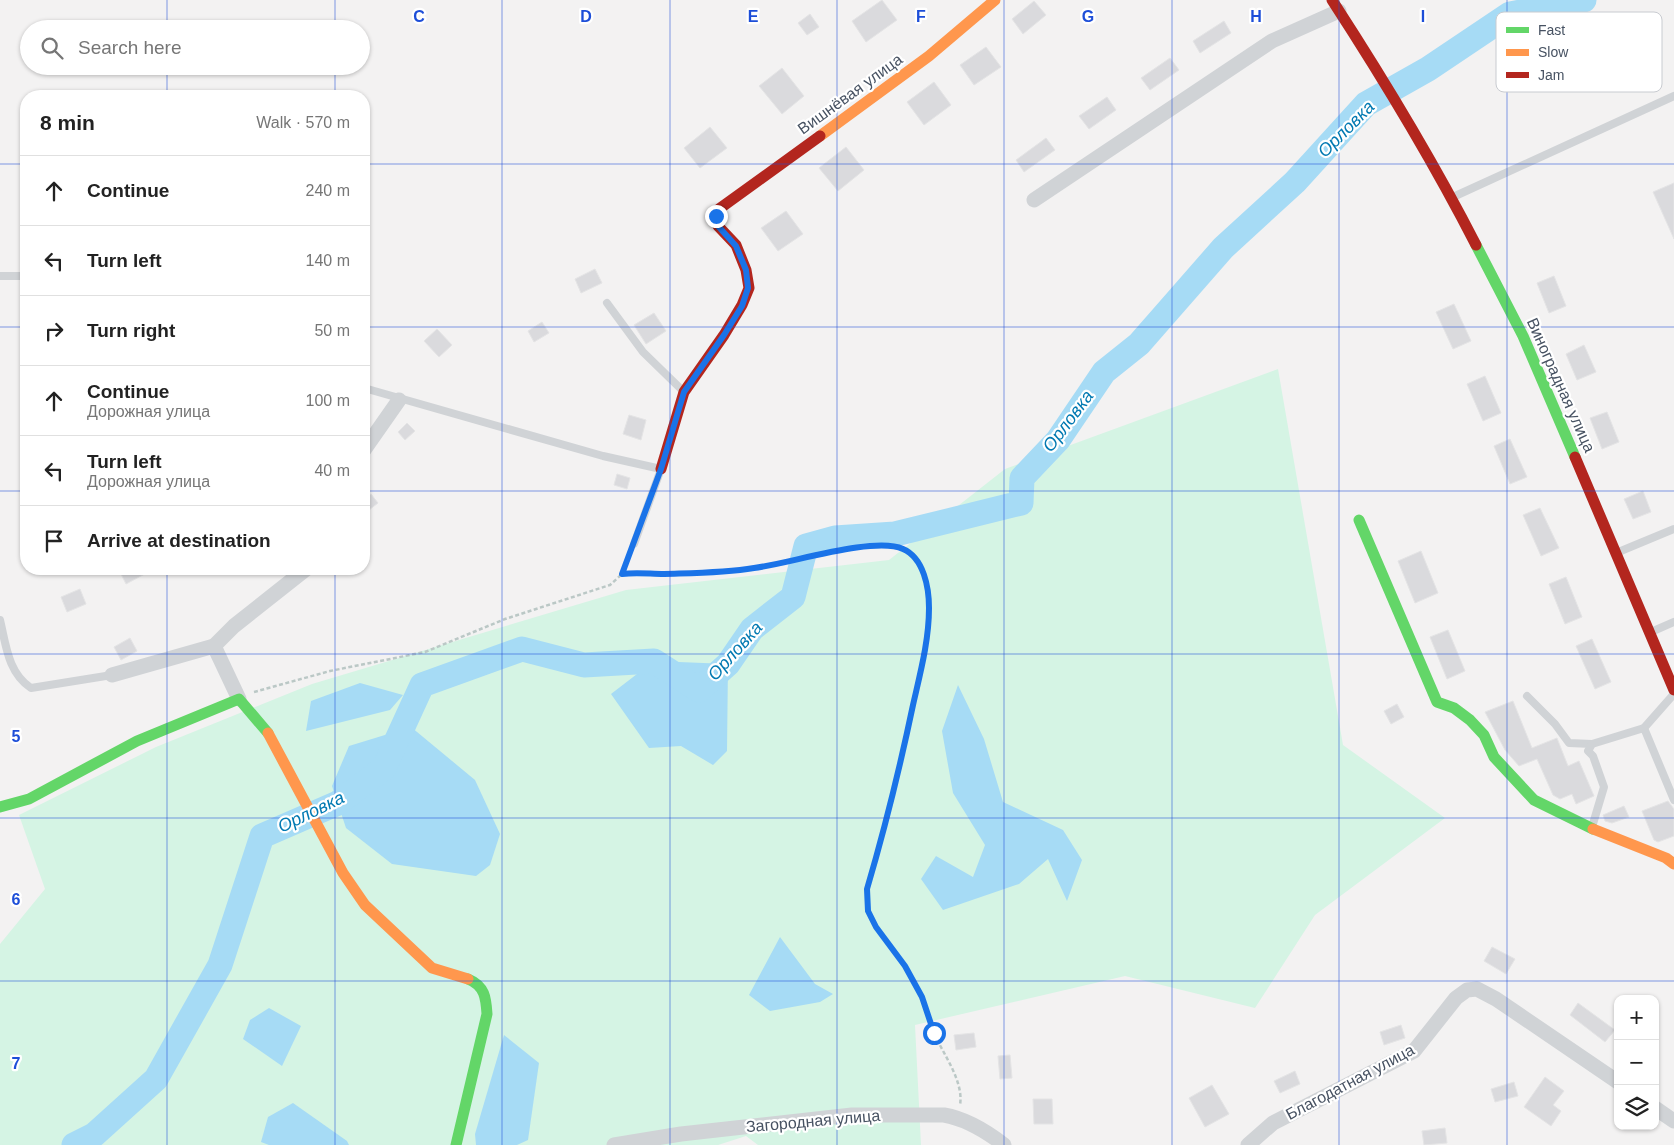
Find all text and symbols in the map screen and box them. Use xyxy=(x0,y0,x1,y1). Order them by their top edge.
text: C xyxy=(413,8,425,25)
text: D xyxy=(580,8,592,25)
text: E xyxy=(748,8,759,25)
text: F xyxy=(916,8,926,25)
text: G xyxy=(1082,8,1094,25)
text: H xyxy=(1250,8,1262,25)
text: I xyxy=(1421,8,1425,25)
legend xyxy=(1496,12,1662,92)
search box xyxy=(20,20,370,75)
text: Fast xyxy=(1538,22,1565,38)
icon: search xyxy=(38,34,66,62)
text: Search here xyxy=(78,37,182,58)
text: Slow xyxy=(1538,44,1569,60)
street label: Вишнёвая улица xyxy=(795,50,905,137)
text: Jam xyxy=(1538,67,1564,83)
water label: Орловка xyxy=(1314,97,1378,161)
text: 8 min xyxy=(40,111,95,134)
text: Walk · 570 m xyxy=(256,114,350,131)
icon: ahead xyxy=(40,177,68,205)
text: Continue xyxy=(87,180,169,201)
text: 240 m xyxy=(306,182,350,199)
route end xyxy=(705,205,728,228)
icon: left xyxy=(40,247,68,275)
text: Turn left xyxy=(87,250,162,271)
text: 140 m xyxy=(306,252,350,269)
street label: Виноградная улица xyxy=(1524,315,1598,455)
icon: right xyxy=(40,317,68,345)
text: Turn right xyxy=(87,320,175,341)
text: 50 m xyxy=(314,322,350,339)
text: Continue xyxy=(87,381,169,402)
water label: Орловка xyxy=(1038,386,1098,456)
icon: ahead xyxy=(40,387,68,415)
text: 100 m xyxy=(306,392,350,409)
text: Дорожная улица xyxy=(87,403,210,420)
text: Turn left xyxy=(87,451,162,472)
icon: left xyxy=(40,457,68,485)
text: 40 m xyxy=(314,462,350,479)
text: Дорожная улица xyxy=(87,473,210,490)
icon: arrive xyxy=(40,527,68,555)
text: Arrive at destination xyxy=(87,530,271,551)
water label: Орловка xyxy=(704,618,766,684)
text: 5 xyxy=(12,728,21,745)
water label: Орловка xyxy=(274,787,348,837)
text: 6 xyxy=(12,891,21,908)
map controls xyxy=(1614,995,1659,1130)
button: + xyxy=(1614,995,1659,1040)
route start xyxy=(923,1022,946,1045)
button: − xyxy=(1614,1040,1659,1085)
street label: Благодатная улица xyxy=(1283,1041,1417,1123)
text: 7 xyxy=(12,1055,21,1072)
button: layers xyxy=(1614,1085,1659,1130)
street label: Загородная улица xyxy=(745,1107,881,1135)

